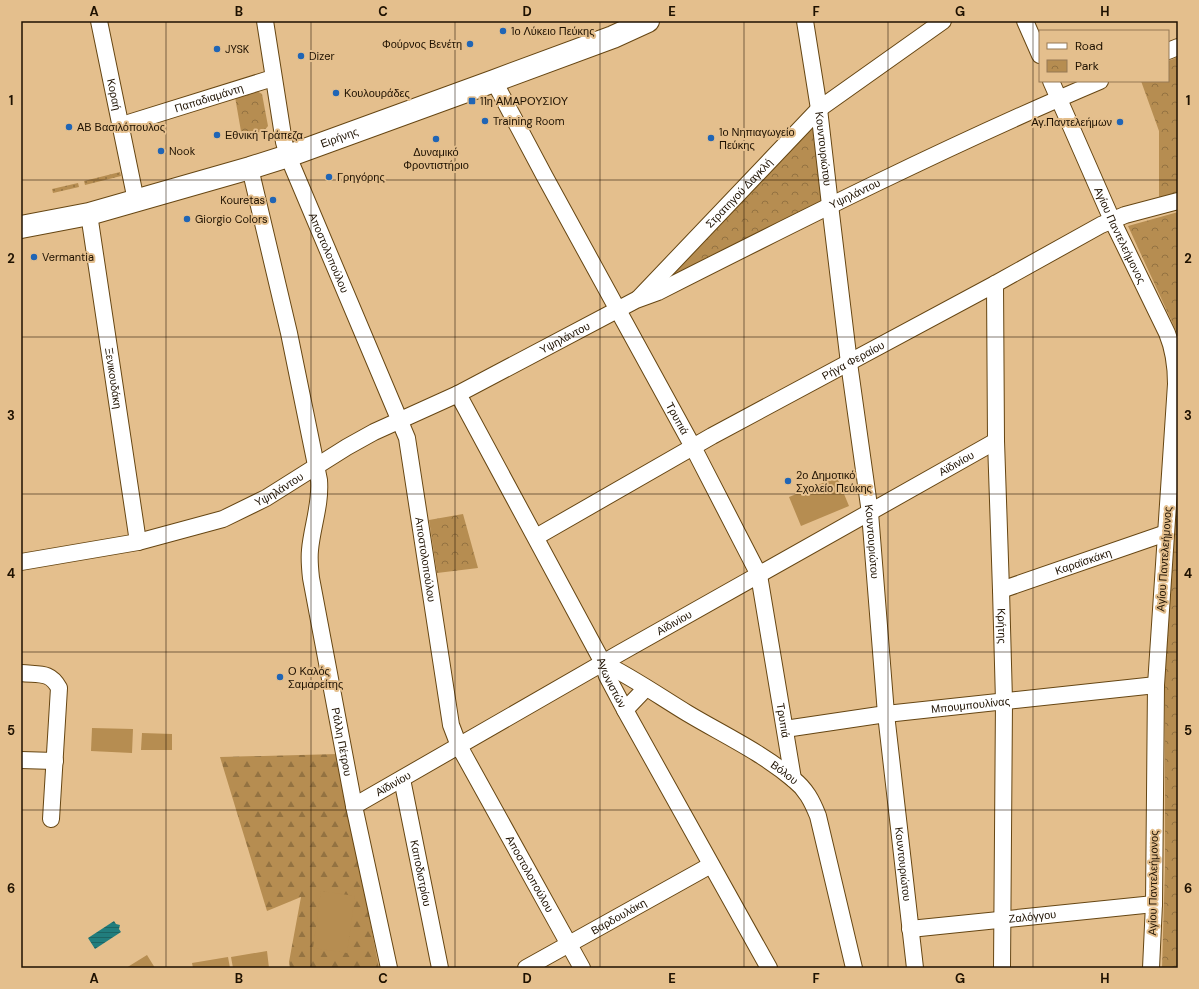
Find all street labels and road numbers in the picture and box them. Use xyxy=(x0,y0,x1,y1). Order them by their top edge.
street label: Κοραή xyxy=(104,77,124,112)
street label: Παπαδιαμάντη xyxy=(173,81,245,115)
street label: Κουντουριώτου xyxy=(812,111,835,187)
street label: Ειρήνης xyxy=(318,124,360,151)
street label: Στρατηγού Δαγκλή xyxy=(703,155,775,231)
street label: Υψηλάντου xyxy=(827,175,882,212)
street label: Αγίου Παντελεήμονος xyxy=(1091,185,1149,286)
street label: Αποστολοπούλου xyxy=(306,210,352,295)
street label: Υψηλάντου xyxy=(537,319,592,357)
street label: Ρήγα Φεραίου xyxy=(819,338,887,383)
street label: Ξενικουδάκη xyxy=(102,347,125,410)
street label: Τρυπιά xyxy=(663,400,692,438)
street label: Αϊδινίου xyxy=(936,448,977,479)
street label: Υψηλάντου xyxy=(252,469,306,510)
street label: Κουντουριώτου xyxy=(862,503,882,579)
street label: Αγίου Παντελεήμονος xyxy=(1153,506,1175,612)
street label: Αποστολοπούλου xyxy=(412,516,439,603)
street label: Καραϊσκάκη xyxy=(1053,545,1113,578)
street label: Αϊδινίου xyxy=(654,607,694,638)
street label: Κρήτης xyxy=(994,608,1009,644)
street label: Αγωνιστών xyxy=(594,655,630,711)
street label: Μπουμπουλίνας xyxy=(930,694,1010,716)
street label: Τρυπιά xyxy=(773,702,793,739)
street label: Ράλλη Πέτρου xyxy=(329,706,355,777)
street label: Βόλου xyxy=(768,757,801,787)
street label: Αϊδινίου xyxy=(373,768,413,799)
street label: Κουντουριώτου xyxy=(892,826,914,902)
street label: Αγίου Παντελεήμονος xyxy=(1145,830,1161,936)
street label: Αποστολοπούλου xyxy=(503,833,557,915)
street label: Καποδιστρίου xyxy=(407,839,434,908)
street label: Βαρδουλάκη xyxy=(588,895,649,938)
street label: Ζαλόγγου xyxy=(1008,907,1057,926)

